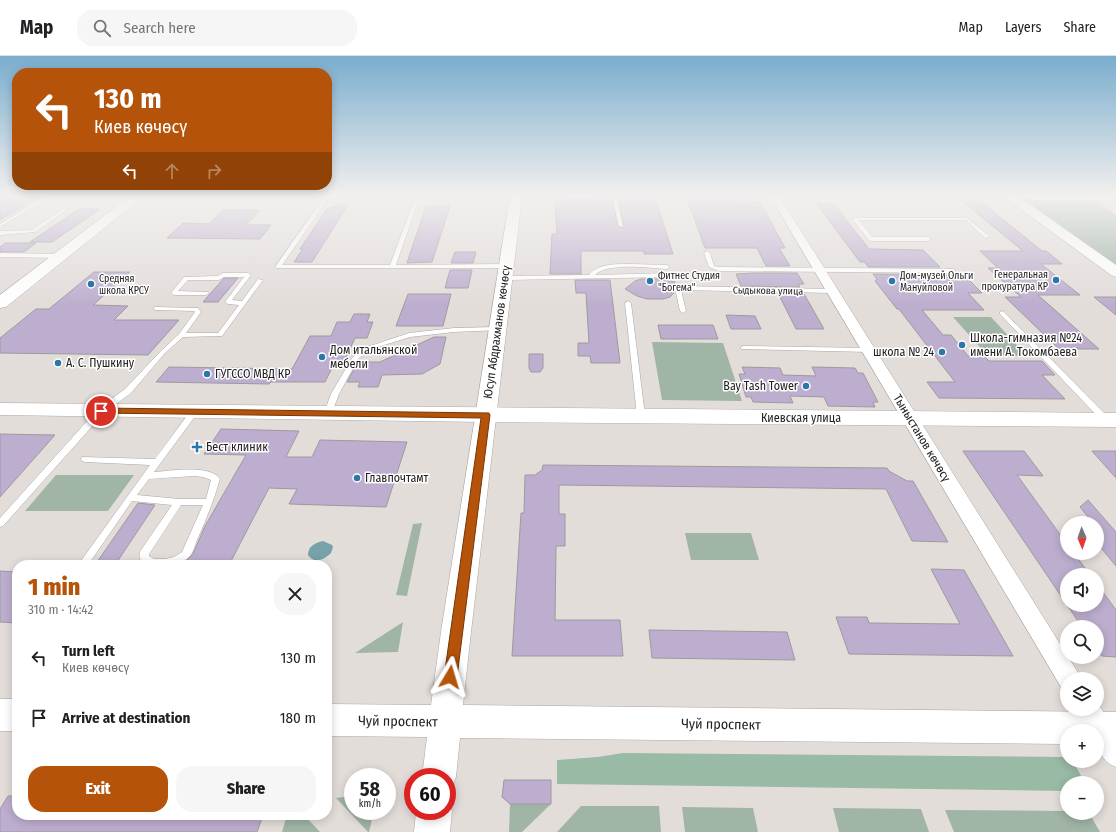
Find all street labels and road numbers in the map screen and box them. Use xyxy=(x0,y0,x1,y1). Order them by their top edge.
street label: Юсуп Абдрахманов көчөсү xyxy=(481,264,513,400)
street label: Сыдыкова улица xyxy=(733,284,803,298)
street label: Тыныстанов көчөсү xyxy=(890,392,954,485)
street label: Киевская улица xyxy=(761,411,841,425)
street label: Чуй проспект xyxy=(358,712,438,731)
street label: Чуй проспект xyxy=(681,715,761,734)

